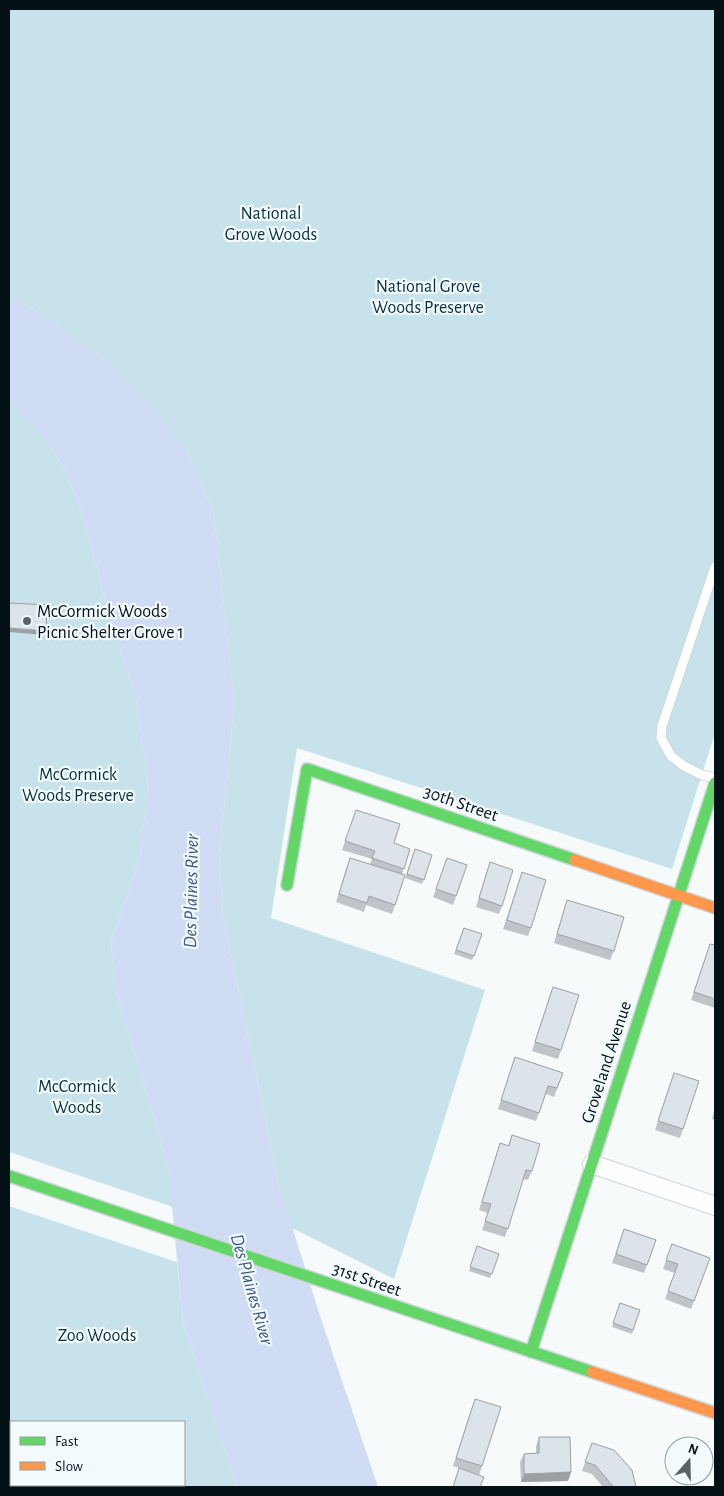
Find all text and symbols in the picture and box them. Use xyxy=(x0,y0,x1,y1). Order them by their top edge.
park label: National Grove Woods xyxy=(225,205,317,244)
park label: National Grove Woods Preserve xyxy=(372,278,484,317)
place label: McCormick Woods Picnic Shelter Grove 1 xyxy=(37,603,184,642)
marker: McCormick Woods Picnic Shelter Grove 1 xyxy=(21,615,33,627)
park label: McCormick Woods Preserve xyxy=(22,766,134,805)
street label: 30th Street xyxy=(421,783,500,825)
water label: Des Plaines River xyxy=(181,833,202,948)
street label: Groveland Avenue xyxy=(579,999,635,1126)
park label: McCormick Woods xyxy=(38,1078,117,1117)
water label: Des Plaines River xyxy=(227,1232,277,1348)
street label: 31st Street xyxy=(330,1260,404,1300)
park label: Zoo Woods xyxy=(58,1327,136,1345)
legend xyxy=(10,1421,185,1486)
text: Fast xyxy=(55,1434,79,1449)
north arrow xyxy=(664,1436,714,1486)
text: N xyxy=(686,1441,700,1458)
text: Slow xyxy=(55,1459,83,1474)

